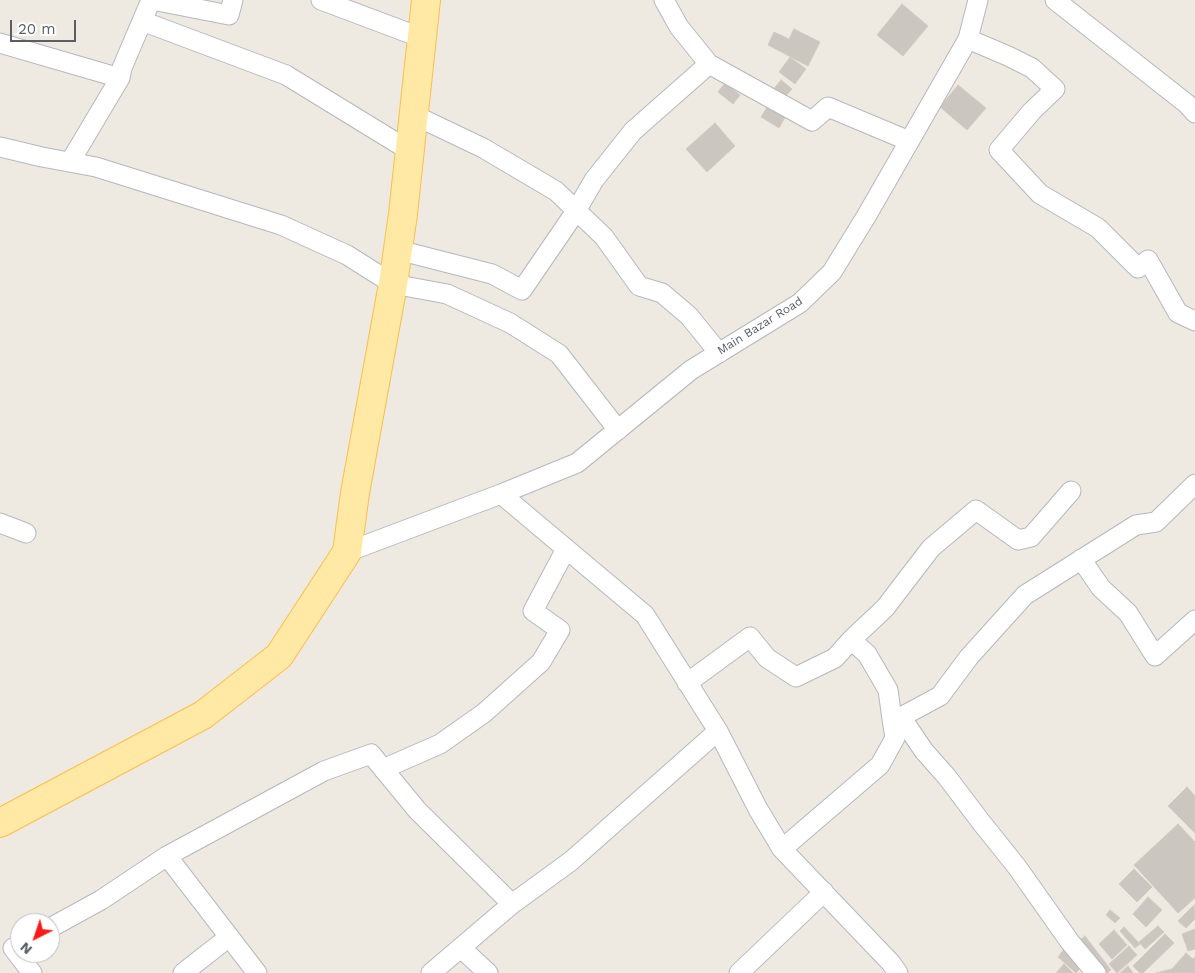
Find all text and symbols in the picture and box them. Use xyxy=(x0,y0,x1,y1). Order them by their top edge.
scale bar xyxy=(12,10,79,42)
text: 20 m xyxy=(18,20,56,38)
street label: Main Bazar Road xyxy=(715,294,805,358)
north arrow xyxy=(10,913,60,963)
text: N xyxy=(17,939,35,958)

